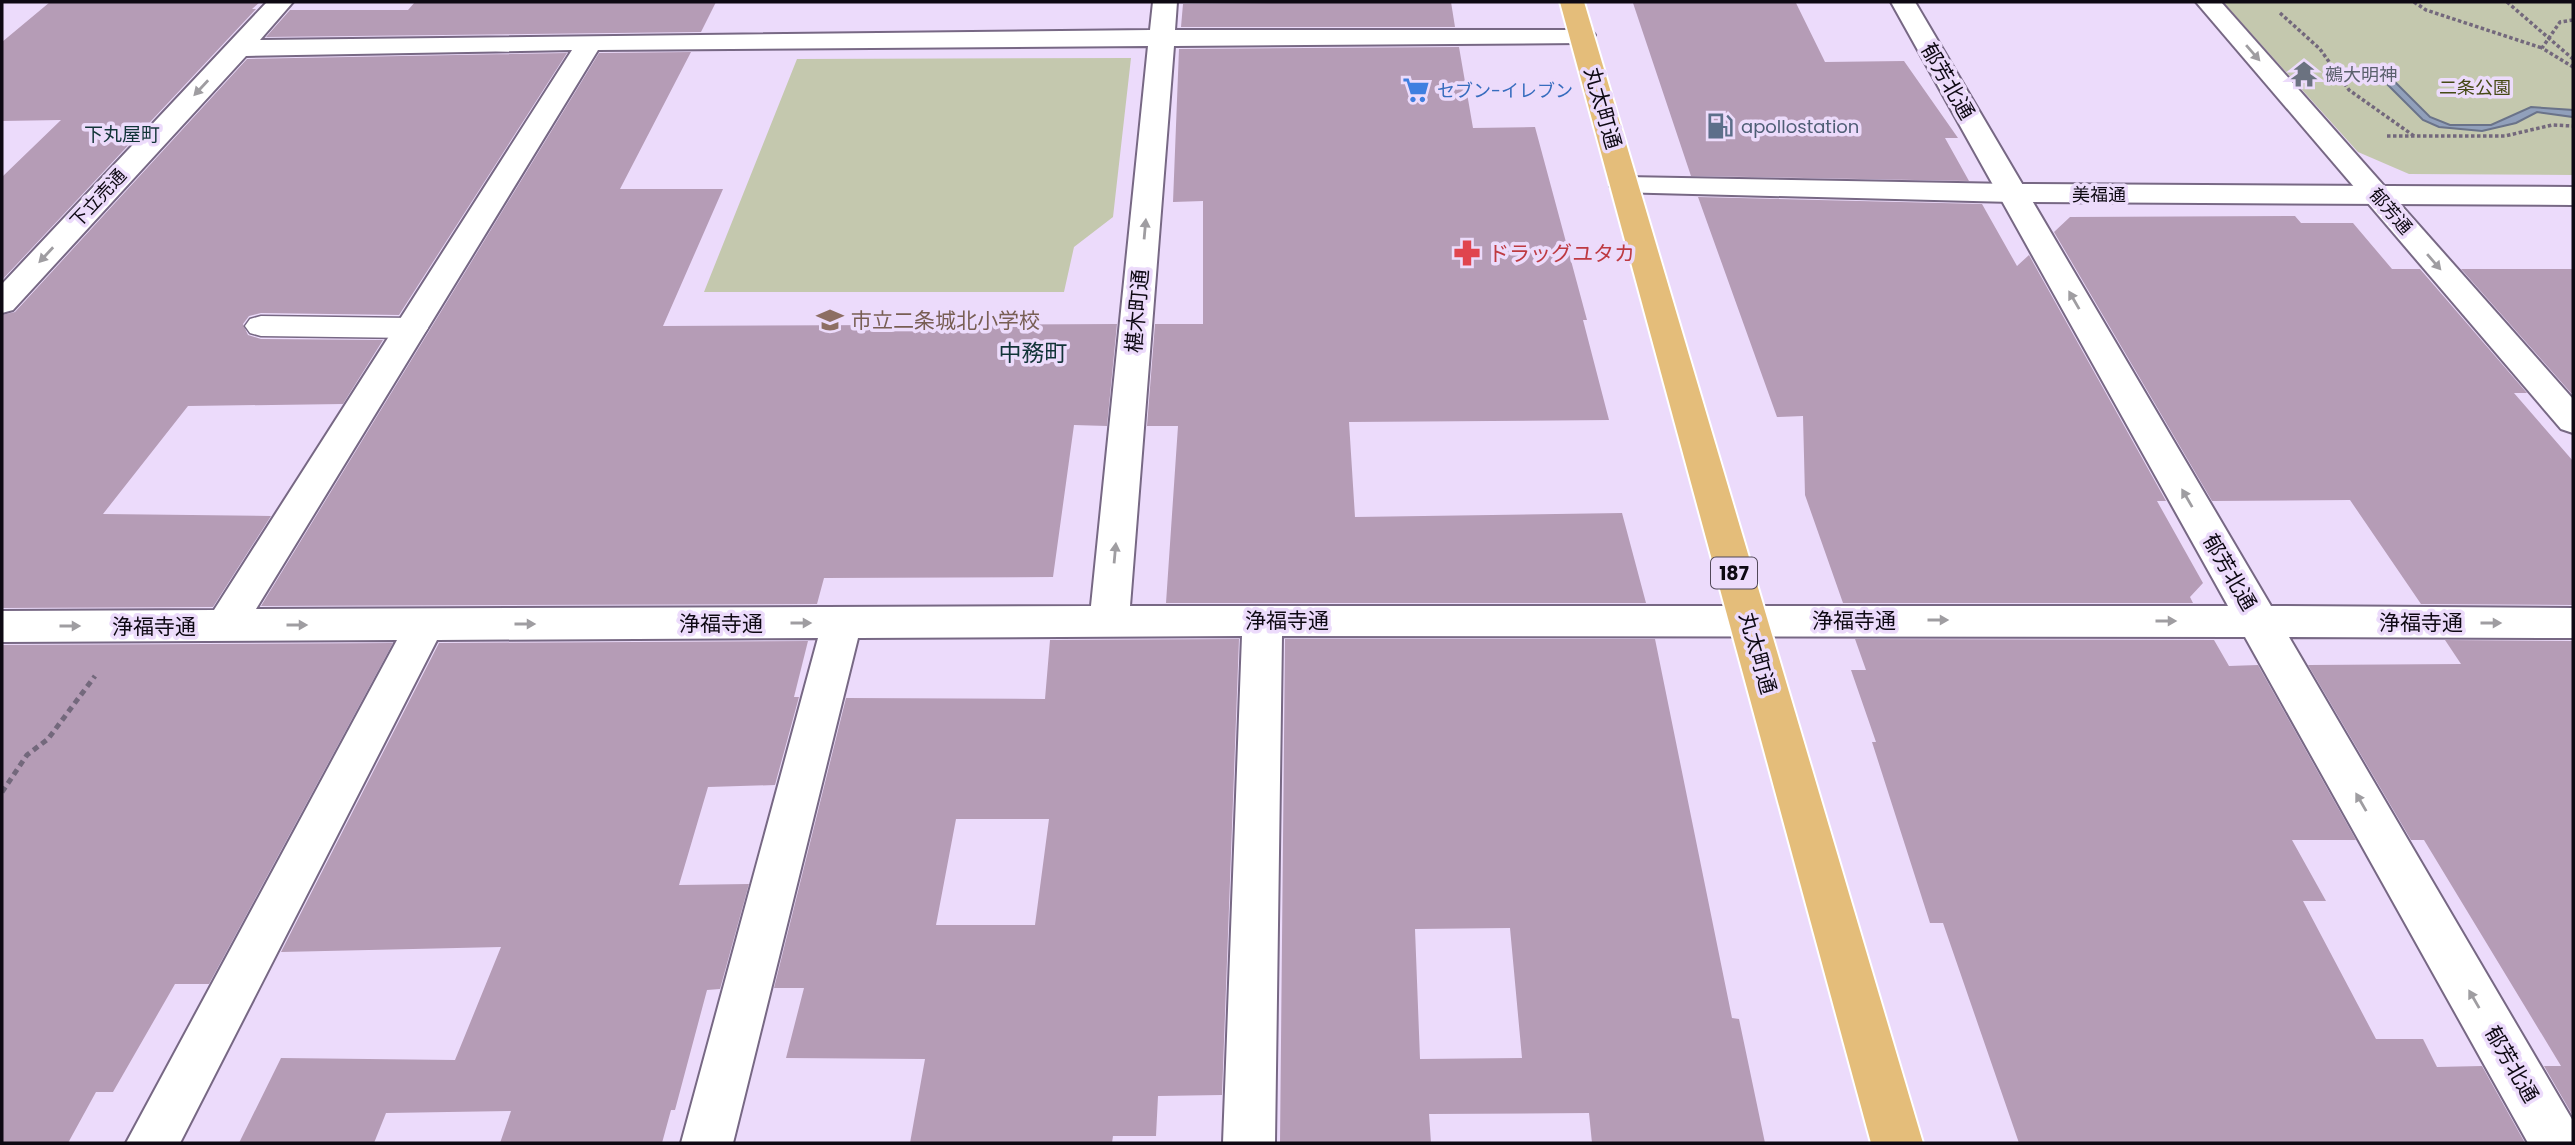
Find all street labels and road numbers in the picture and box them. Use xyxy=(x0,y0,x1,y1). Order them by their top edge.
street label: 郁芳北通 xyxy=(1914,37,1982,125)
street label: 丸太町通 xyxy=(1577,64,1629,152)
street label: 下立売通 xyxy=(64,163,132,233)
street label: 美福通 xyxy=(2072,182,2126,207)
street label: 郁芳通 xyxy=(2364,182,2418,240)
street label: 椹木町通 xyxy=(1119,268,1155,354)
street label: 郁芳北通 xyxy=(2196,528,2264,616)
road number: 187 xyxy=(1711,558,1757,588)
street label: 浄福寺通 xyxy=(1245,606,1329,635)
street label: 浄福寺通 xyxy=(1812,606,1896,635)
street label: 浄福寺通 xyxy=(2379,608,2463,637)
street label: 浄福寺通 xyxy=(679,609,763,638)
street label: 丸太町通 xyxy=(1732,609,1784,697)
street label: 浄福寺通 xyxy=(112,612,196,641)
street label: 郁芳北通 xyxy=(2478,1020,2546,1108)

